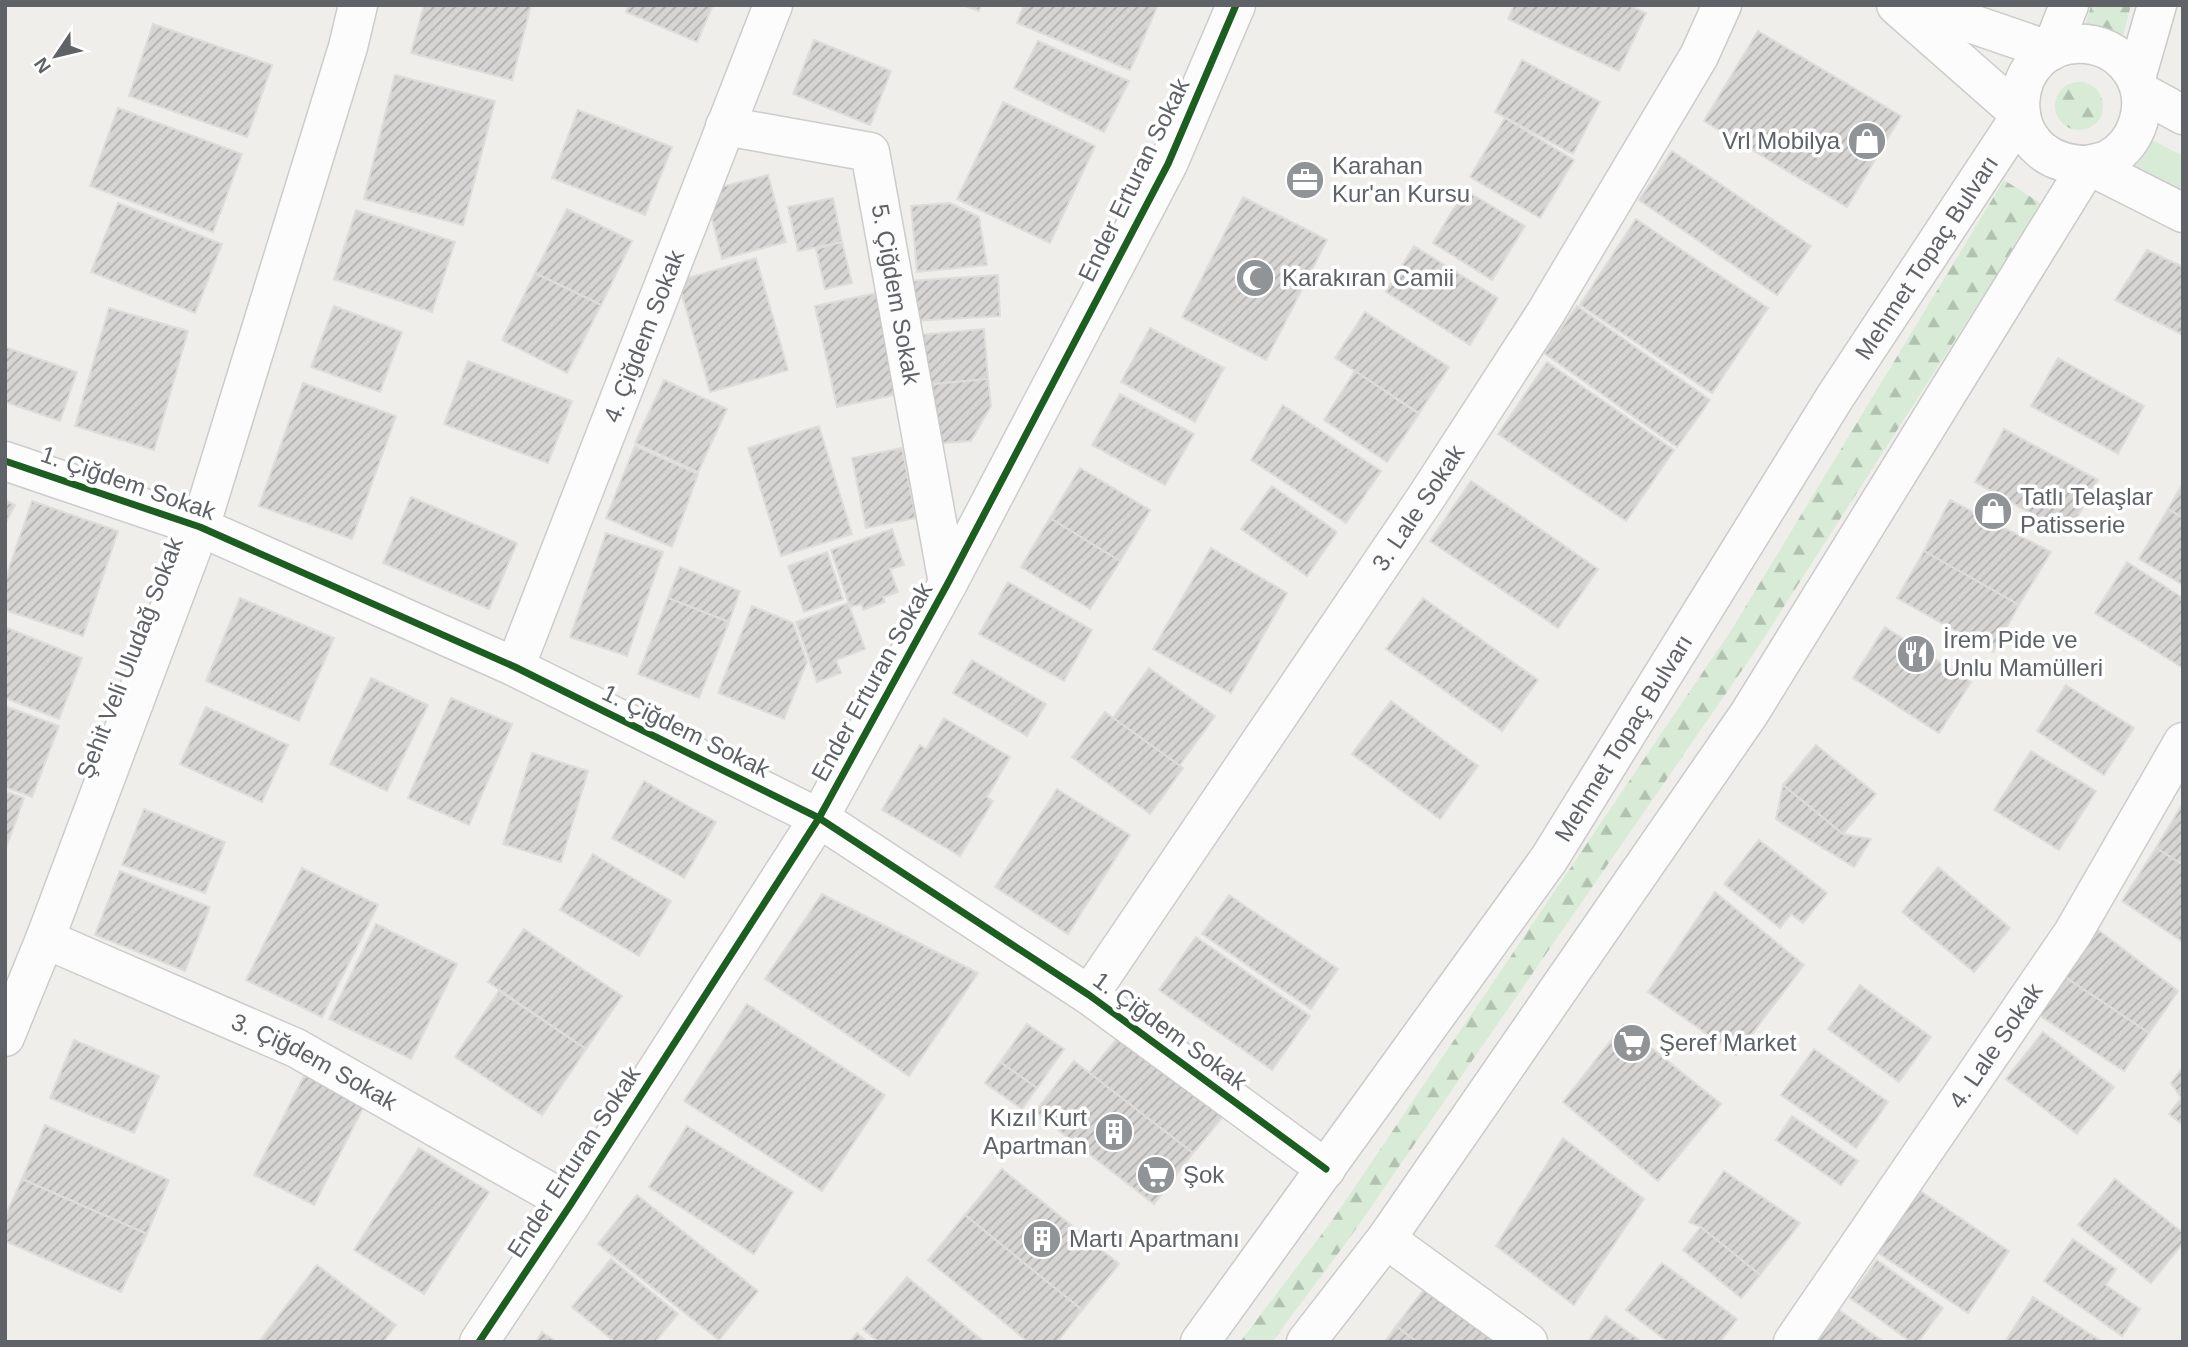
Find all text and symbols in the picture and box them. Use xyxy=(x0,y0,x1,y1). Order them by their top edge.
north arrow xyxy=(21,21,91,91)
text: N xyxy=(30,54,55,77)
street label: Ender Erturan Sokak xyxy=(1073,73,1195,286)
shop icon: Vrl Mobilya xyxy=(1846,120,1888,162)
place label: Vrl Mobilya xyxy=(1722,127,1841,154)
street label: Mehmet Topaç Bulvarı xyxy=(1849,151,2003,365)
place label: Karahan Kur'an Kursu xyxy=(1332,152,1470,207)
office icon: Karahan Kur'an Kursu xyxy=(1284,159,1326,201)
street label: 5. Çiğdem Sokak xyxy=(867,202,926,388)
street label: 4. Çiğdem Sokak xyxy=(598,245,690,426)
mosque icon: Karakıran Camii xyxy=(1234,257,1276,299)
place label: Karakıran Camii xyxy=(1282,264,1454,291)
street label: 3. Lale Sokak xyxy=(1366,439,1470,576)
street label: 1. Çiğdem Sokak xyxy=(37,440,220,525)
place label: Tatlı Telaşlar Patisserie xyxy=(2020,483,2153,538)
shop icon: Tatlı Telaşlar Patisserie xyxy=(1972,490,2014,532)
street label: Şehit Veli Uludağ Sokak xyxy=(71,532,188,782)
street label: Ender Erturan Sokak xyxy=(806,577,938,786)
place label: İrem Pide ve Unlu Mamülleri xyxy=(1943,626,2103,681)
street label: Mehmet Topaç Bulvarı xyxy=(1549,629,1698,846)
restaurant icon: İrem Pide ve Unlu Mamülleri xyxy=(1895,633,1937,675)
street label: 1. Çiğdem Sokak xyxy=(598,678,775,783)
street label: 1. Çiğdem Sokak xyxy=(1088,966,1253,1096)
street label: 4. Lale Sokak xyxy=(1943,977,2048,1113)
street label: 3. Çiğdem Sokak xyxy=(227,1008,403,1116)
supermarket icon: Şeref Market xyxy=(1611,1022,1653,1064)
place label: Şeref Market xyxy=(1659,1029,1797,1056)
street label: Ender Erturan Sokak xyxy=(502,1060,646,1263)
place label: Kızıl Kurt Apartman xyxy=(983,1104,1087,1159)
building icon: Kızıl Kurt Apartman xyxy=(1093,1111,1135,1153)
supermarket icon: Şok xyxy=(1135,1154,1177,1196)
place label: Şok xyxy=(1183,1161,1225,1188)
building icon: Martı Apartmanı xyxy=(1021,1218,1063,1260)
place label: Martı Apartmanı xyxy=(1069,1225,1240,1252)

